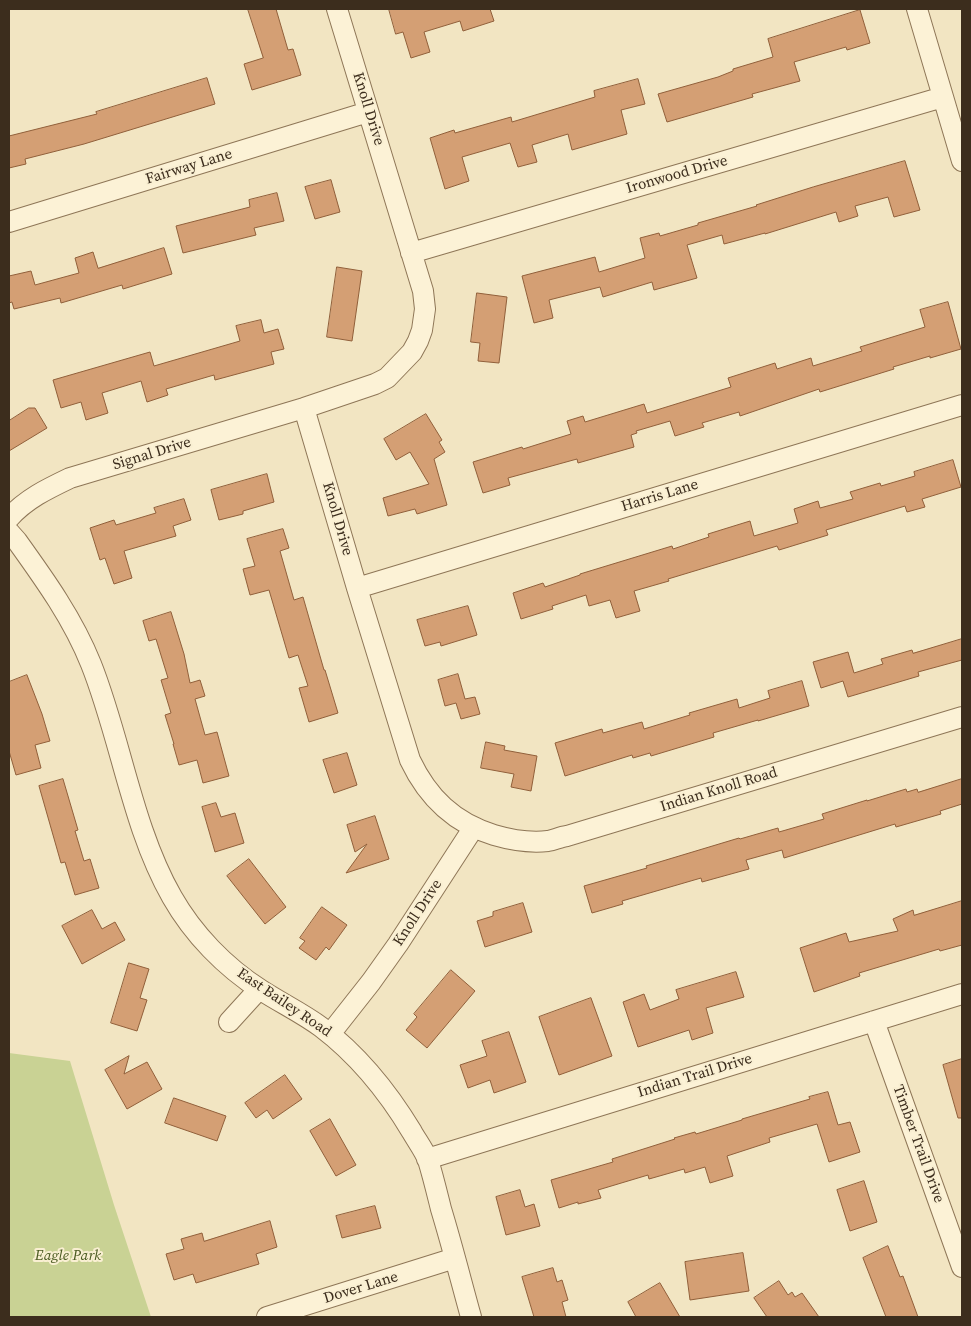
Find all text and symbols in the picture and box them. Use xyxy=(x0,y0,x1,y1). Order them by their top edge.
street label: Knoll Drive xyxy=(348,70,388,148)
street label: Fairway Lane xyxy=(143,145,235,189)
street label: Ironwood Drive xyxy=(624,152,730,198)
street label: Signal Drive xyxy=(111,434,193,474)
street label: Harris Lane xyxy=(619,476,701,516)
street label: Knoll Drive xyxy=(318,480,356,558)
street label: Indian Knoll Road xyxy=(658,764,780,816)
street label: Knoll Drive xyxy=(390,876,446,950)
street label: East Bailey Road xyxy=(233,965,335,1041)
street label: Indian Trail Drive xyxy=(636,1050,754,1102)
street label: Timber Trail Drive xyxy=(888,1083,948,1205)
park label: Eagle Park xyxy=(35,1247,101,1265)
street label: Dover Lane xyxy=(322,1268,400,1308)

